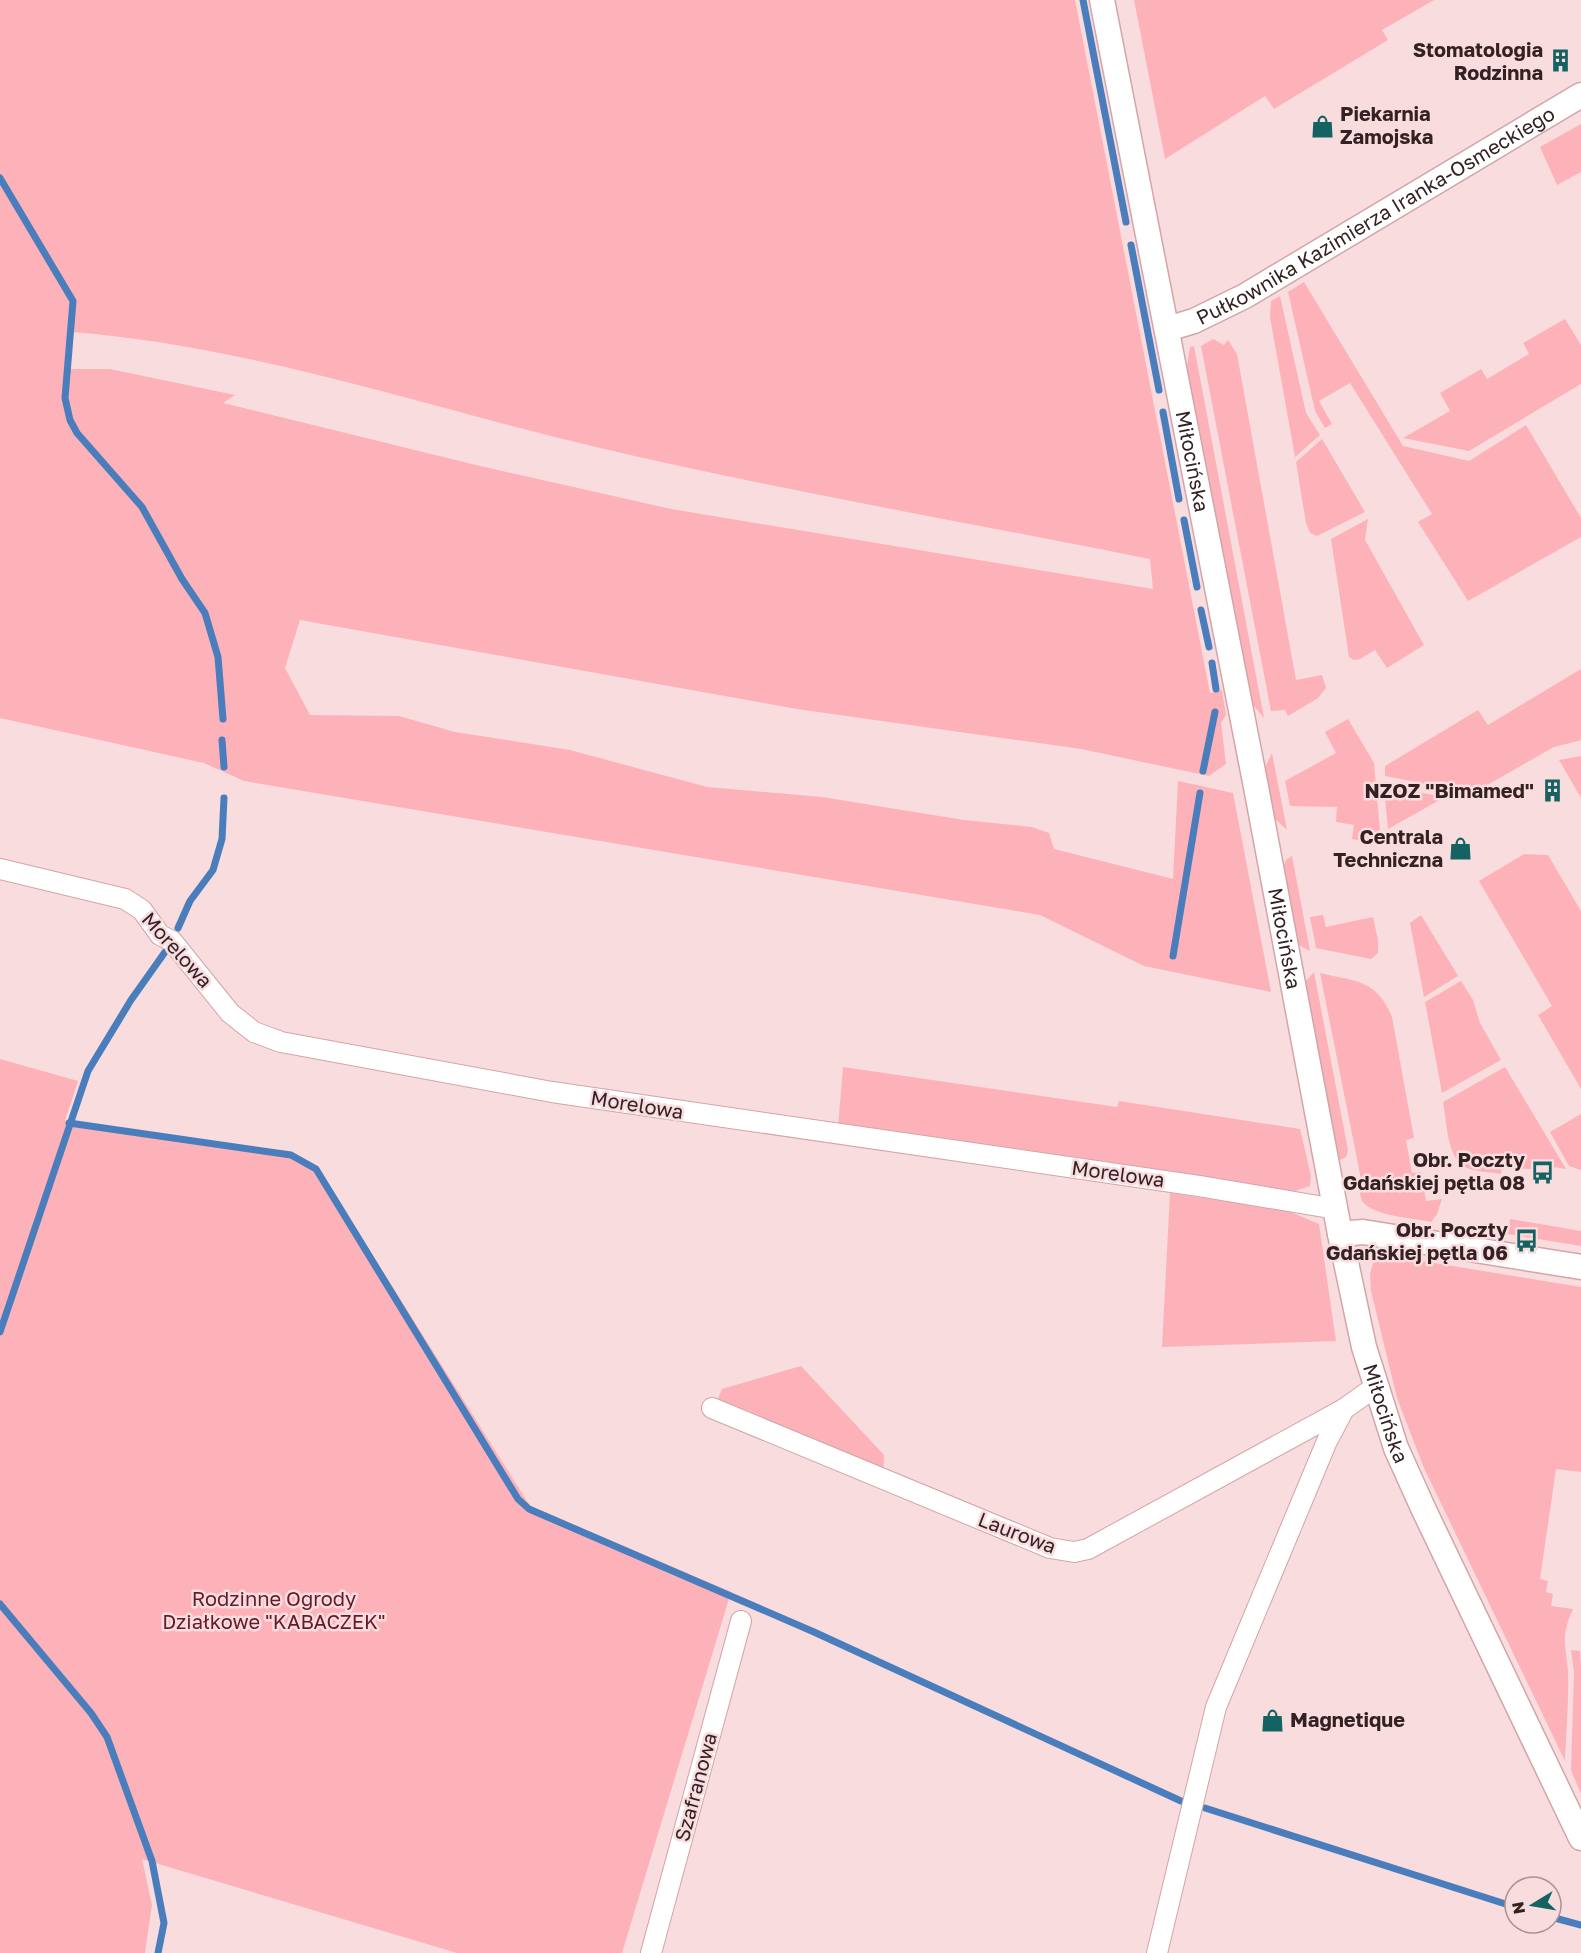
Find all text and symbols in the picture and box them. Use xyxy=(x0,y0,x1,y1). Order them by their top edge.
place label: Stomatologia Rodzinna xyxy=(1413,37,1543,84)
building icon: Stomatologia Rodzinna xyxy=(1548,48,1574,74)
street label: Pułkownika Kazimierza Iranka-Osmeckiego xyxy=(1192,101,1559,329)
place label: Piekarnia Zamojska xyxy=(1340,101,1433,148)
shop icon: Piekarnia Zamojska xyxy=(1309,113,1335,139)
street label: Miłocińska xyxy=(1172,408,1215,514)
place label: NZOZ "Bimamed" xyxy=(1365,778,1534,802)
building icon: NZOZ "Bimamed" xyxy=(1539,778,1565,804)
place label: Centrala Techniczna xyxy=(1333,824,1443,871)
shop icon: Centrala Techniczna xyxy=(1448,835,1474,861)
street label: Miłocińska xyxy=(1264,886,1307,991)
street label: Morelowa xyxy=(138,907,218,992)
street label: Morelowa xyxy=(589,1085,685,1123)
place label: Obr. Poczty Gdańskiej pętla 08 xyxy=(1343,1147,1525,1194)
street label: Morelowa xyxy=(1070,1155,1166,1191)
bus stop icon: Obr. Poczty Gdańskiej pętla 08 xyxy=(1530,1159,1556,1185)
place label: Obr. Poczty Gdańskiej pętla 06 xyxy=(1326,1217,1508,1264)
bus stop icon: Obr. Poczty Gdańskiej pętla 06 xyxy=(1513,1228,1539,1254)
street label: Miłocińska xyxy=(1359,1361,1414,1466)
street label: Laurowa xyxy=(975,1506,1060,1558)
park label: Rodzinne Ogrody Działkowe "KABACZEK" xyxy=(162,1586,386,1633)
shop icon: Magnetique xyxy=(1259,1707,1285,1733)
place label: Magnetique xyxy=(1290,1707,1405,1731)
street label: Szafranowa xyxy=(669,1730,721,1844)
north arrow xyxy=(1503,1875,1563,1935)
text: N xyxy=(1507,1900,1529,1916)

